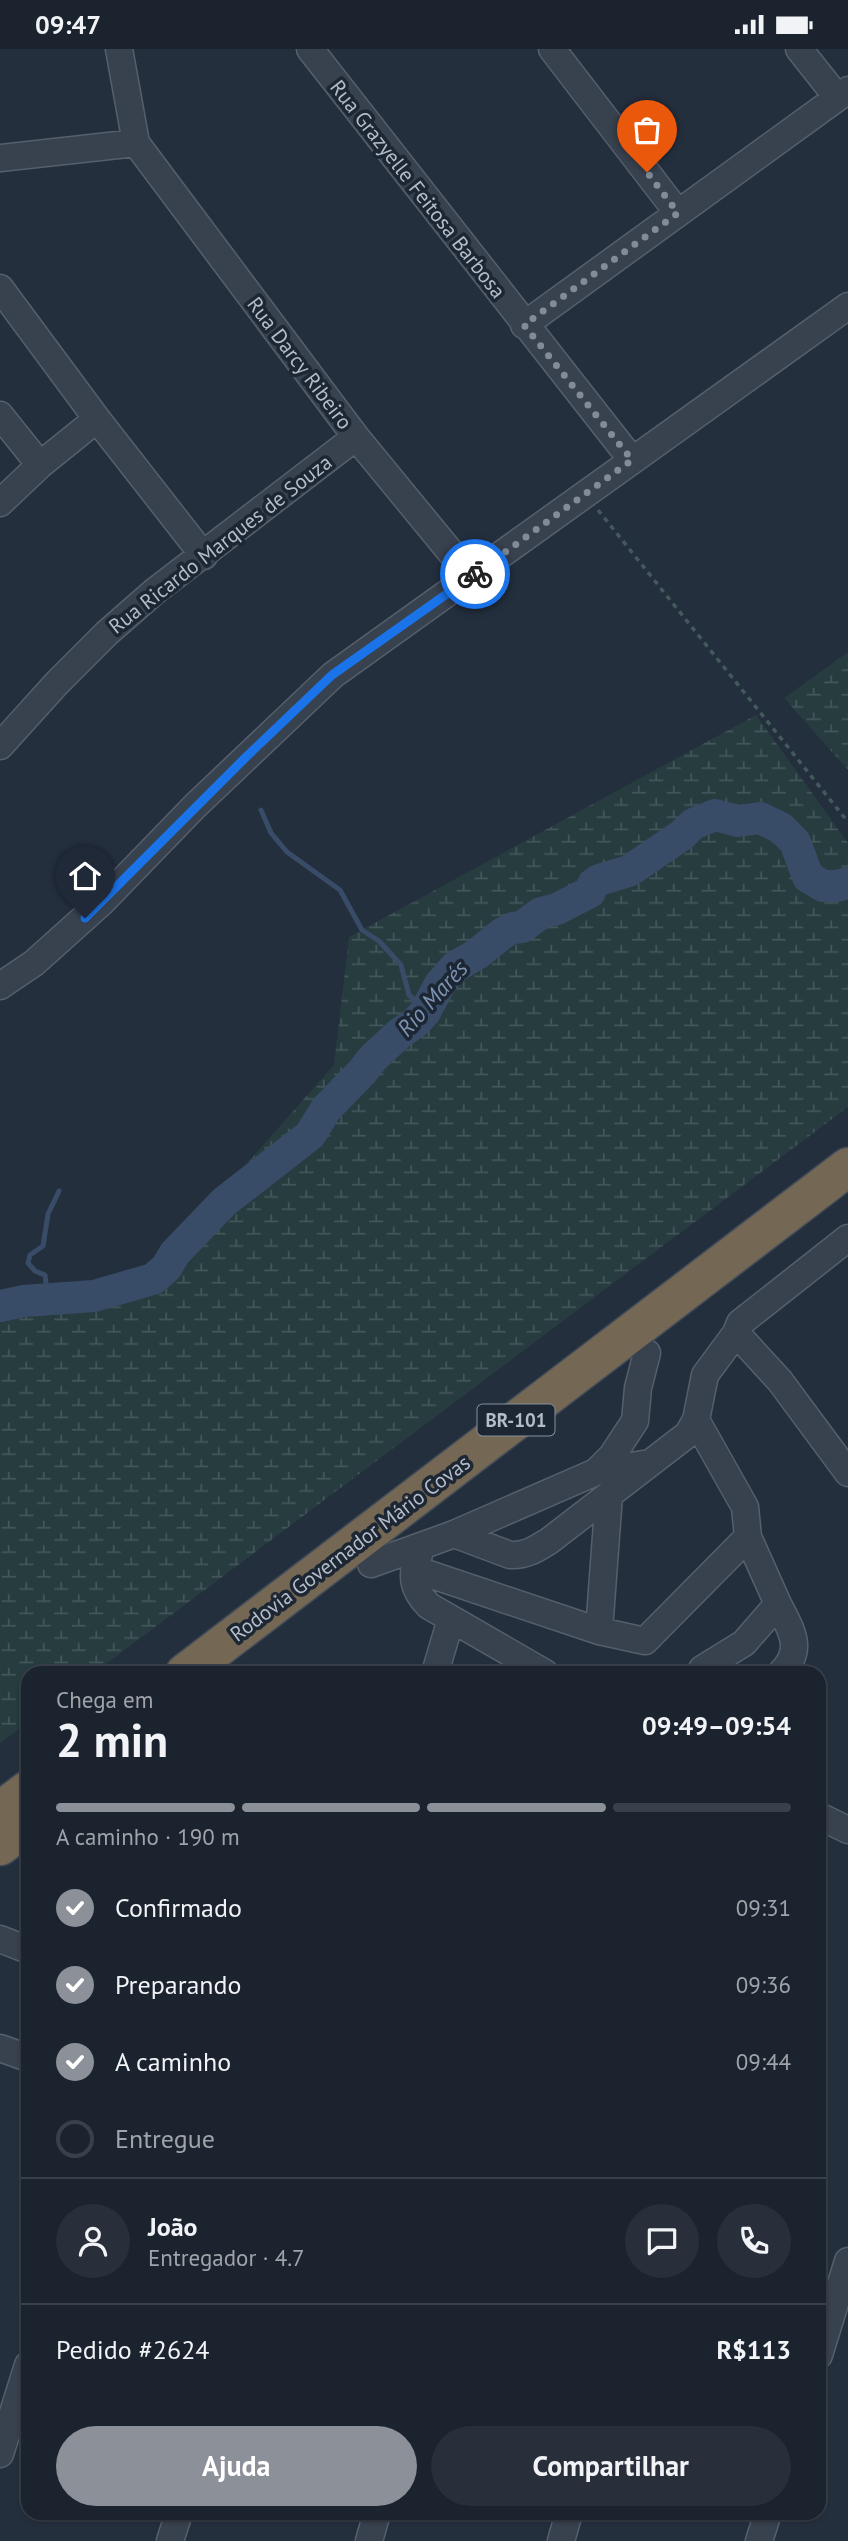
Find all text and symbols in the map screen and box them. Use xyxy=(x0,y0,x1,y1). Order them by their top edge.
text: 09:47 xyxy=(35,8,101,41)
street label: Rua Grazyelle Feitosa Barbosa xyxy=(324,74,512,304)
pin xyxy=(617,100,677,172)
icon: bag xyxy=(628,111,666,149)
street label: Rua Darcy Ribeiro xyxy=(241,291,359,435)
street label: Rua Ricardo Marques de Souza xyxy=(103,448,337,640)
courier xyxy=(440,539,510,609)
icon: bike xyxy=(456,555,494,593)
pin xyxy=(55,846,115,918)
icon: home xyxy=(66,857,104,895)
water label: Rio Marés xyxy=(390,953,474,1042)
road number: BR-101 xyxy=(477,1405,554,1435)
street label: Rodovia Governador Mário Covas xyxy=(225,1449,475,1647)
text: Chega em xyxy=(56,1685,153,1714)
text: 09:49–09:54 xyxy=(642,1709,791,1742)
text: 2 min xyxy=(56,1710,168,1770)
text: A caminho · 190 m xyxy=(56,1822,240,1851)
icon: check xyxy=(56,1889,94,1927)
text: Confirmado xyxy=(115,1891,242,1924)
text: 09:31 xyxy=(736,1893,791,1922)
icon: check xyxy=(56,1966,94,2004)
text: Preparando xyxy=(115,1968,242,2001)
text: 09:36 xyxy=(736,1970,791,1999)
icon: check xyxy=(56,2043,94,2081)
text: A caminho xyxy=(115,2045,231,2078)
text: 09:44 xyxy=(736,2047,791,2076)
text: Entregue xyxy=(115,2122,215,2155)
button: person xyxy=(56,2204,130,2278)
button: chat xyxy=(625,2204,699,2278)
button: phone xyxy=(717,2204,791,2278)
text: João xyxy=(148,2210,198,2243)
text: Entregador · 4.7 xyxy=(148,2243,305,2272)
text: Pedido #2624 xyxy=(56,2333,209,2366)
text: R$113 xyxy=(716,2333,791,2366)
button: Ajuda xyxy=(56,2426,417,2506)
button: Compartilhar xyxy=(431,2426,791,2506)

